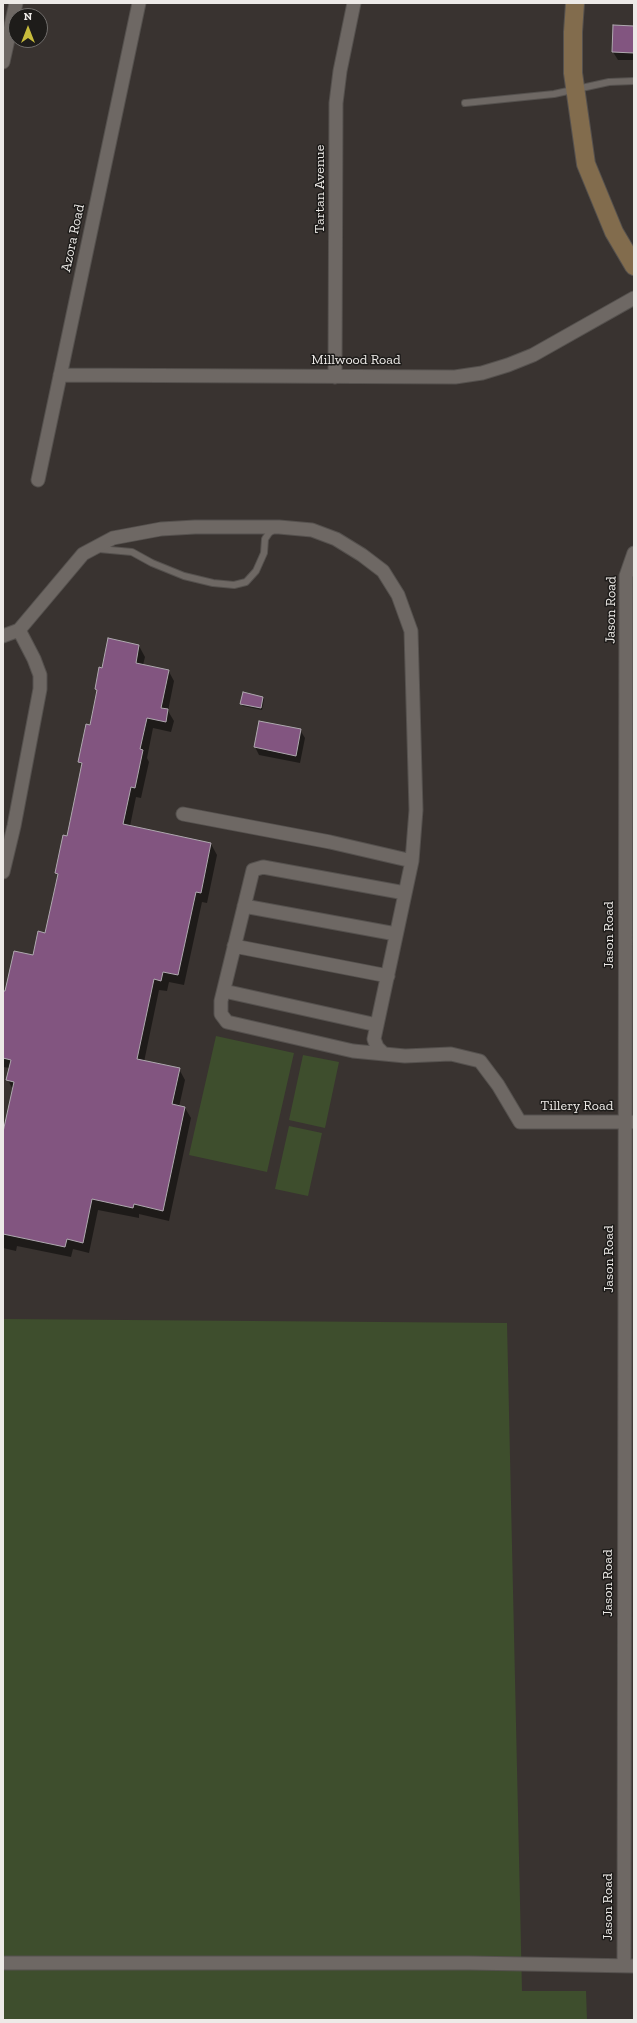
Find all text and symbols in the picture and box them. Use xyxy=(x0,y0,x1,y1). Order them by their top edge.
north arrow xyxy=(8,8,48,48)
text: N xyxy=(24,10,32,23)
street label: Tartan Avenue xyxy=(312,145,328,233)
street label: Azora Road xyxy=(58,203,88,273)
street label: Millwood Road xyxy=(311,352,401,368)
street label: Jason Road xyxy=(602,576,620,644)
street label: Jason Road xyxy=(601,901,617,969)
street label: Tillery Road xyxy=(541,1098,613,1114)
street label: Jason Road xyxy=(601,1225,617,1293)
street label: Jason Road xyxy=(600,1549,616,1617)
street label: Jason Road xyxy=(600,1873,616,1941)

